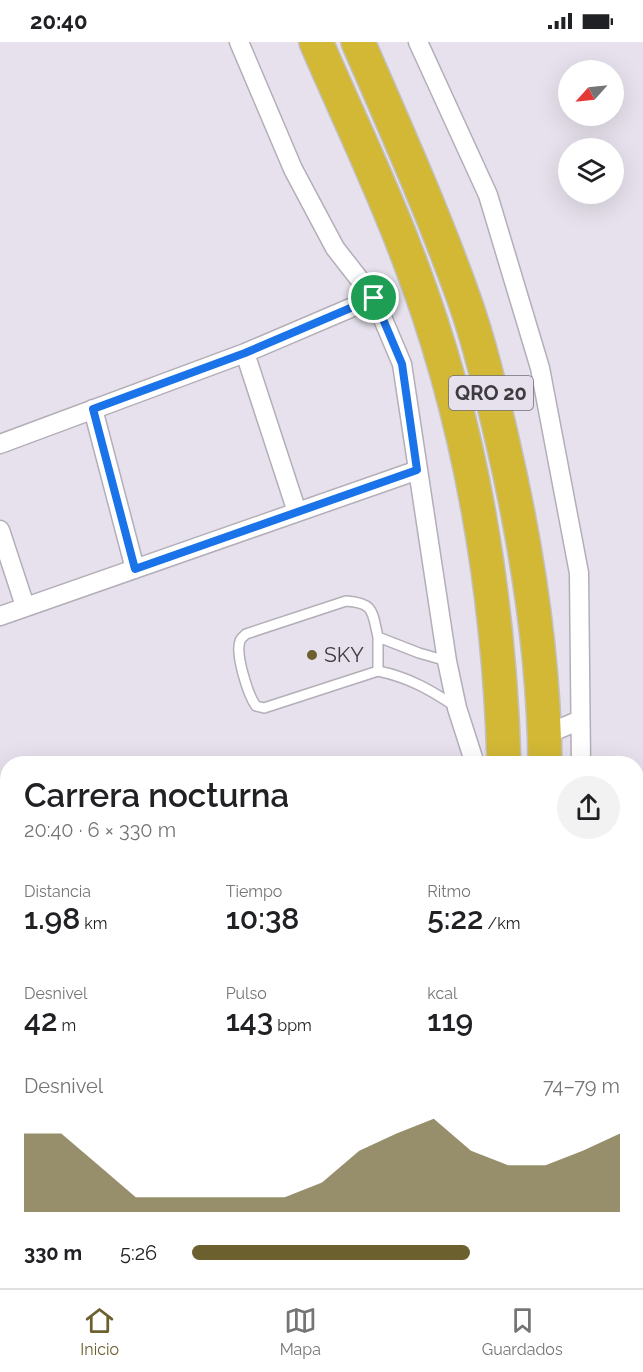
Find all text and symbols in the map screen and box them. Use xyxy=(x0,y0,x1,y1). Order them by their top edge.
text: 20:40 xyxy=(30,8,87,34)
north arrow xyxy=(558,60,624,126)
map controls xyxy=(558,60,624,204)
button: layers xyxy=(558,138,624,204)
pin xyxy=(348,272,399,323)
icon: arrive xyxy=(357,281,390,314)
road number: QRO 20 xyxy=(449,376,533,410)
place label: SKY xyxy=(324,642,364,667)
marker: SKY xyxy=(305,648,319,662)
text: Carrera nocturna xyxy=(24,776,289,815)
button: share xyxy=(557,776,620,839)
text: 20:40 · 6 × 330 m xyxy=(24,818,176,842)
text: Distancia xyxy=(24,882,91,901)
text: Tiempo xyxy=(226,882,282,901)
text: Ritmo xyxy=(427,882,471,901)
text: 1.98 xyxy=(24,901,80,936)
text: 10:38 xyxy=(226,901,299,936)
text: 5:22 xyxy=(427,901,484,936)
text: km xyxy=(80,914,108,933)
text: /km xyxy=(484,914,520,933)
text: Desnivel xyxy=(24,984,87,1003)
text: Pulso xyxy=(226,984,267,1003)
text: kcal xyxy=(427,984,457,1003)
text: 42 xyxy=(24,1003,57,1038)
text: 143 xyxy=(226,1003,273,1038)
text: 119 xyxy=(427,1003,473,1038)
text: m xyxy=(57,1016,76,1035)
text: bpm xyxy=(273,1016,312,1035)
text: Desnivel xyxy=(24,1074,103,1098)
text: 74–79 m xyxy=(543,1074,620,1098)
text: 330 m xyxy=(24,1241,82,1265)
text: 5:26 xyxy=(120,1241,157,1265)
tab: Inicio xyxy=(80,1304,119,1359)
tab: Mapa xyxy=(280,1304,321,1359)
tab: Guardados xyxy=(482,1304,563,1359)

